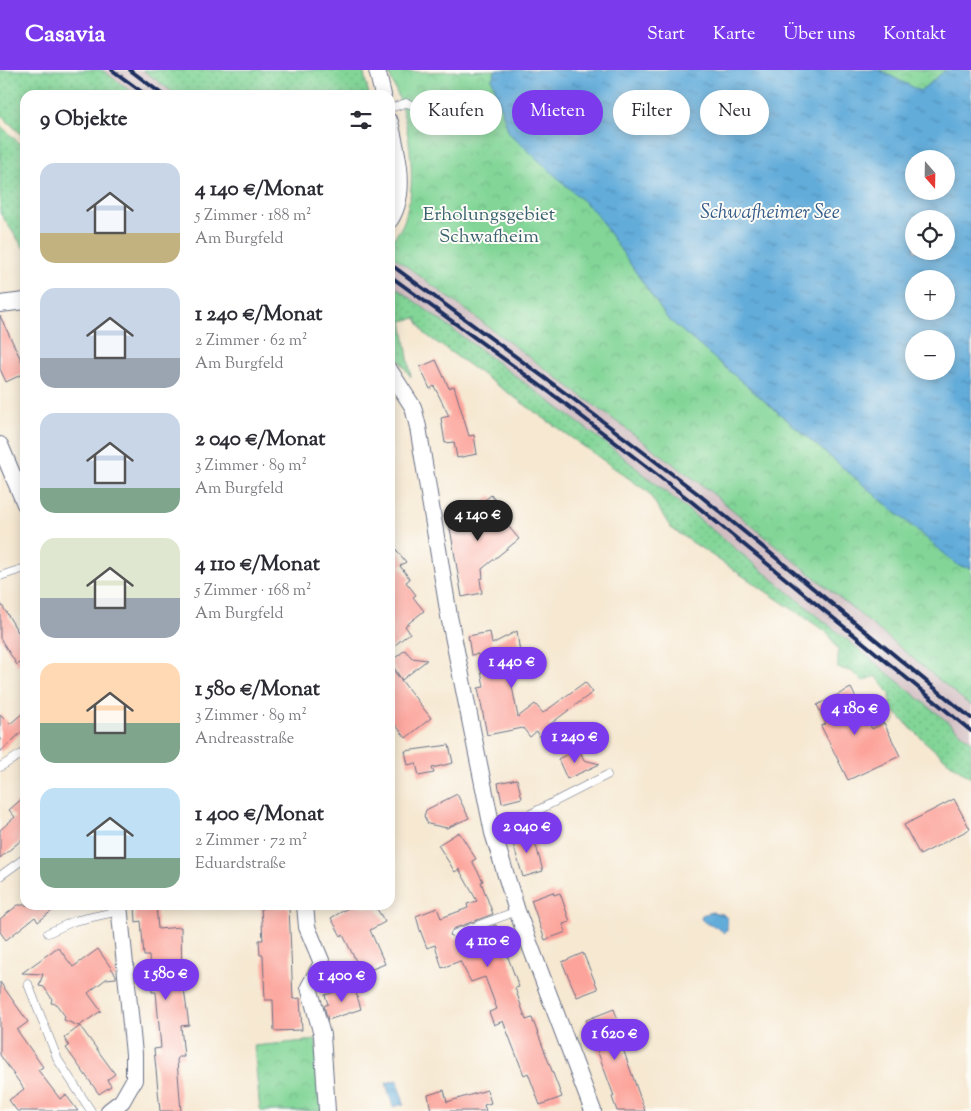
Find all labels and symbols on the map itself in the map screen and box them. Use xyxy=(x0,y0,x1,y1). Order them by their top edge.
north arrow xyxy=(905,150,955,200)
water label: Schwafheimer See xyxy=(700,199,840,228)
park label: Erholungsgebiet Schwafheim xyxy=(423,202,556,251)
pin: 4 140 € xyxy=(432,500,524,542)
pin: 1 440 € xyxy=(466,646,558,689)
pin: 4 180 € xyxy=(809,694,901,736)
pin: 1 240 € xyxy=(529,722,621,764)
pin: 2 040 € xyxy=(481,812,573,854)
pin: 4 110 € xyxy=(442,926,534,968)
pin: 1 580 € xyxy=(120,958,212,1001)
pin: 1 400 € xyxy=(296,960,388,1003)
pin: 1 620 € xyxy=(569,1018,661,1061)

